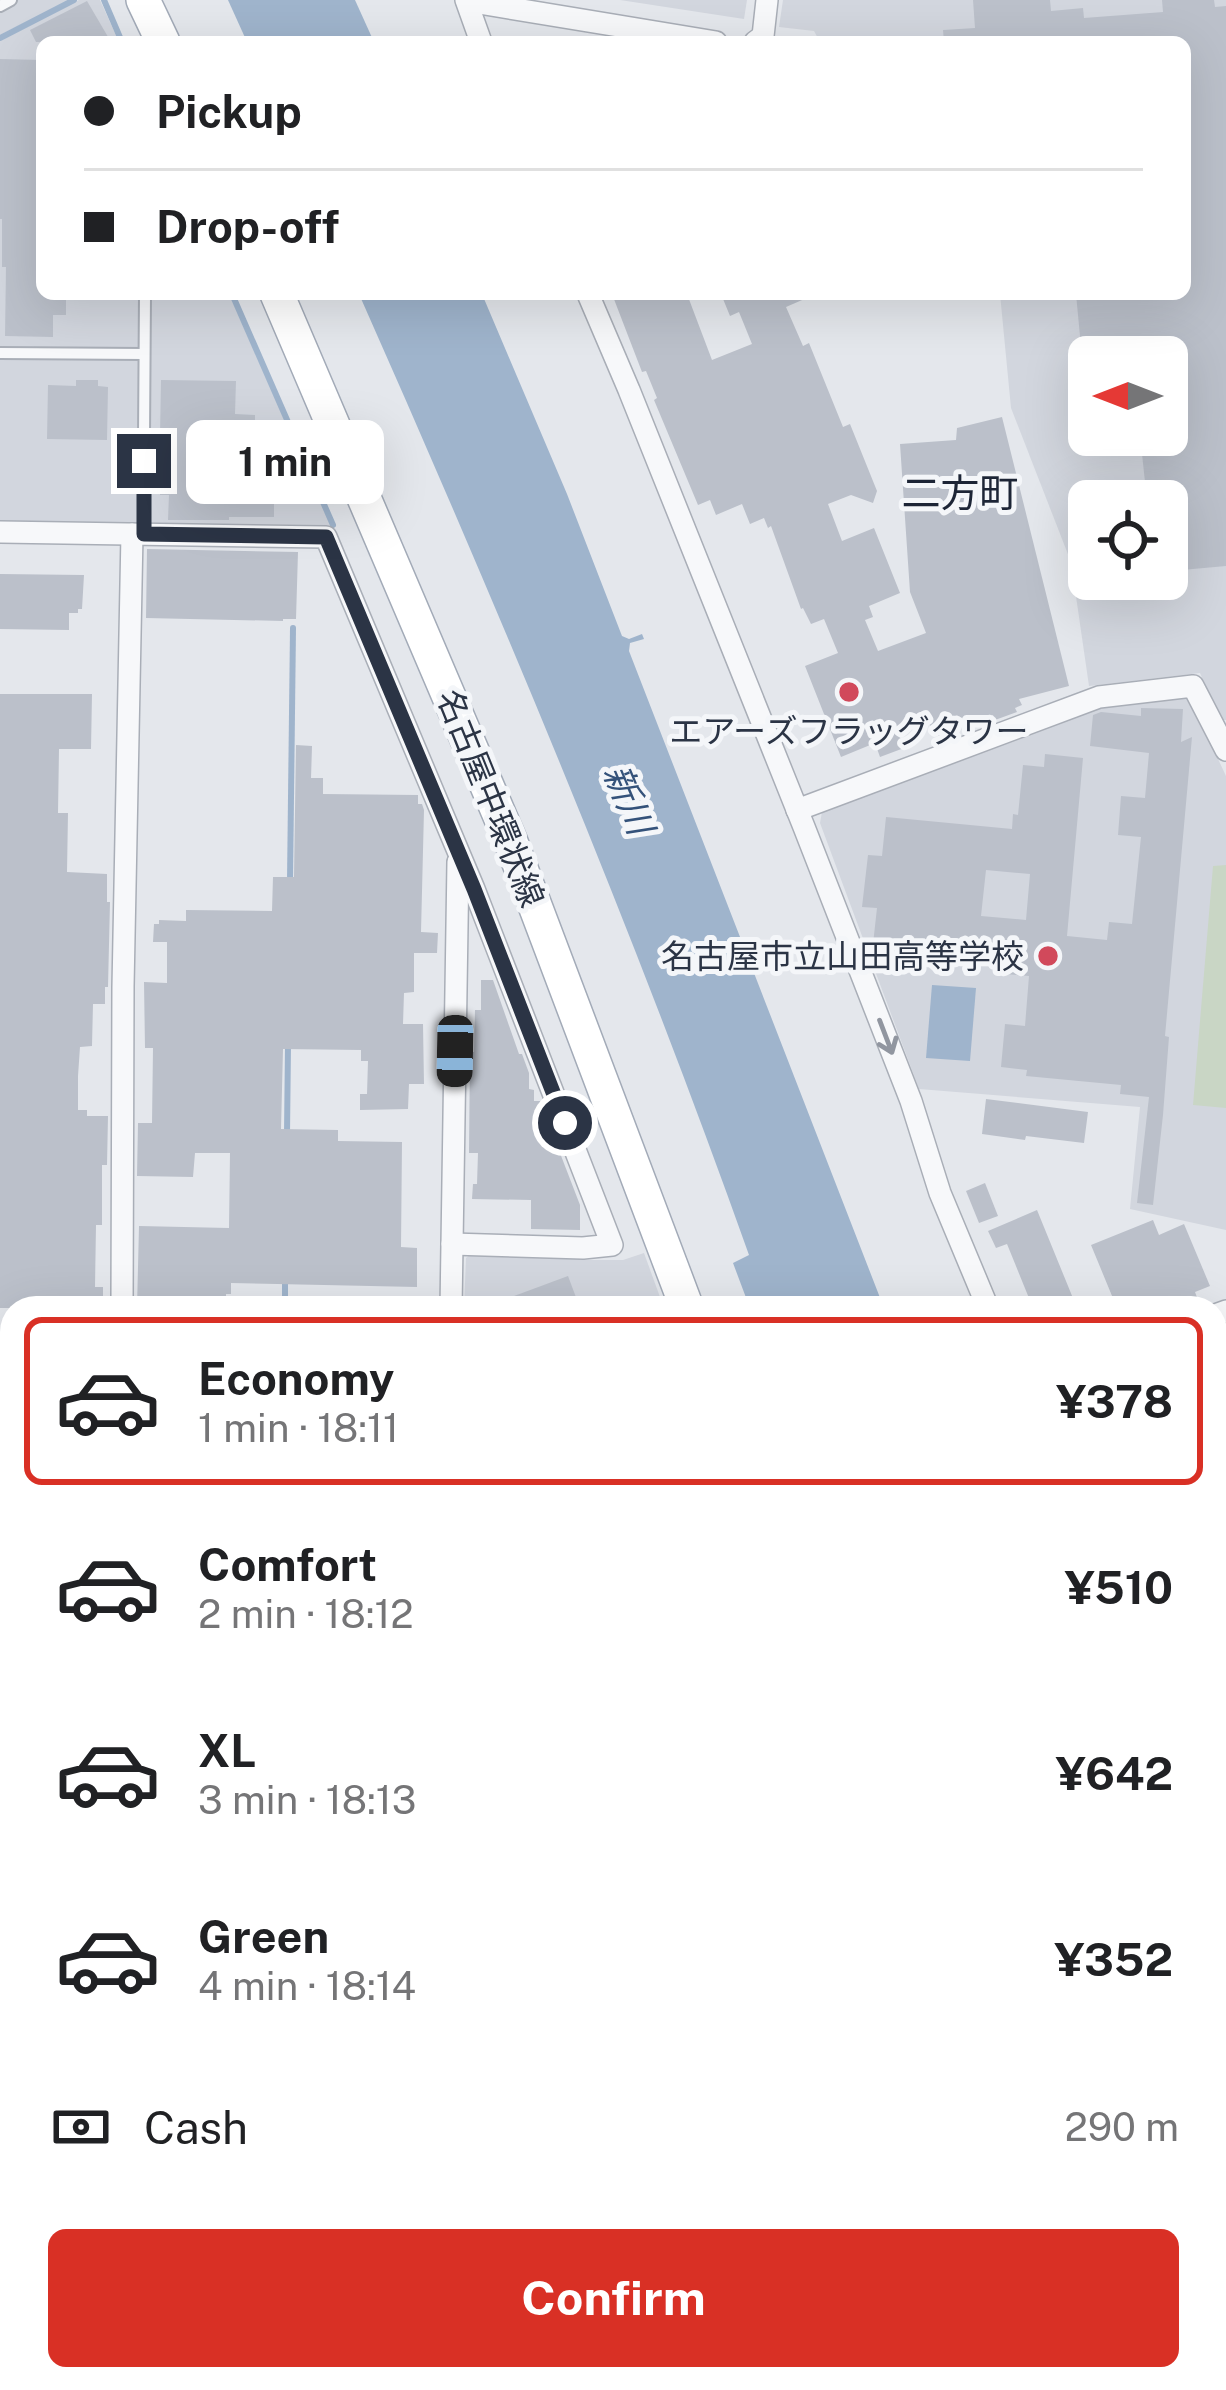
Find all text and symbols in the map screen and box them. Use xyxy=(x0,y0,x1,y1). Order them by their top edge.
text: Pickup xyxy=(156,85,302,138)
text: Drop-off xyxy=(156,200,339,253)
north arrow xyxy=(1068,336,1188,456)
map controls xyxy=(1068,336,1188,600)
callout: 1 min xyxy=(186,419,384,503)
route end xyxy=(117,434,171,488)
text: 1 min xyxy=(238,439,332,485)
district label: 二方町 xyxy=(901,470,1019,516)
button: locate xyxy=(1068,480,1188,600)
marker: エアーズフラッグタワー xyxy=(836,679,862,705)
street label: 名古屋中環状線 xyxy=(430,684,552,912)
place label: エアーズフラッグタワー xyxy=(669,712,1029,750)
water label: 新川 xyxy=(596,758,664,844)
place label: 名古屋市立山田高等学校 xyxy=(661,937,1024,975)
marker: 名古屋市立山田高等学校 xyxy=(1035,943,1061,969)
car xyxy=(436,1015,474,1087)
one-way arrow xyxy=(876,1017,898,1054)
route start xyxy=(538,1096,592,1150)
icon: car xyxy=(54,1347,162,1455)
text: Economy xyxy=(198,1352,394,1405)
text: ¥378 xyxy=(1056,1375,1173,1428)
text: 1 min · 18:11 xyxy=(198,1405,399,1451)
icon: car xyxy=(54,1533,162,1641)
text: Comfort xyxy=(198,1538,377,1591)
text: ¥510 xyxy=(1065,1561,1173,1614)
text: 2 min · 18:12 xyxy=(198,1591,414,1637)
icon: car xyxy=(54,1719,162,1827)
text: XL xyxy=(198,1724,256,1777)
text: ¥642 xyxy=(1056,1747,1173,1800)
text: 3 min · 18:13 xyxy=(198,1777,416,1823)
icon: car xyxy=(54,1905,162,2013)
text: Green xyxy=(198,1910,329,1963)
text: ¥352 xyxy=(1054,1933,1173,1986)
text: 4 min · 18:14 xyxy=(198,1963,416,2009)
icon: cash xyxy=(48,2094,114,2160)
text: Cash xyxy=(144,2101,248,2154)
text: 290 m xyxy=(1065,2104,1179,2150)
button: Confirm xyxy=(48,2229,1179,2367)

